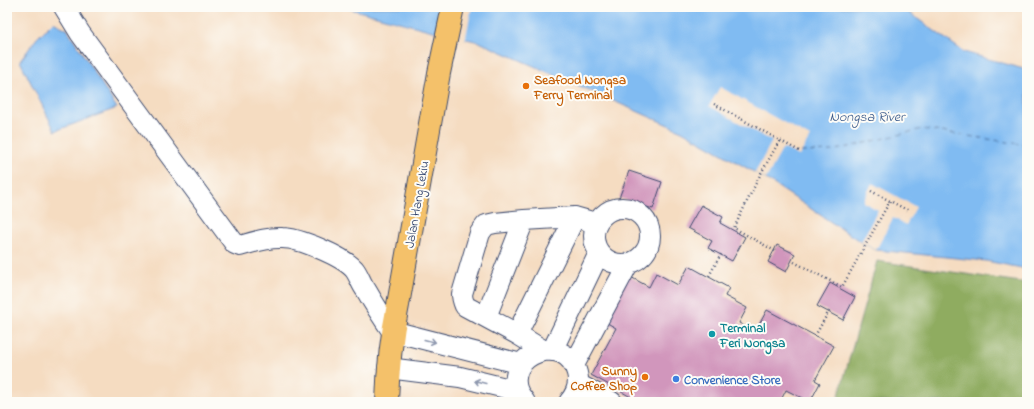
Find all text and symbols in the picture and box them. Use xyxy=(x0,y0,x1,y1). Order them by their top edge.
place label: Seafood Nongsa Ferry Terminal xyxy=(533,71,626,107)
marker: Seafood Nongsa Ferry Terminal xyxy=(521,81,531,91)
water label: Nongsa River xyxy=(830,107,906,128)
street label: Jalan Hang Lekiu xyxy=(400,159,435,250)
place label: Terminal Feri Nongsa xyxy=(719,319,785,355)
marker: Terminal Feri Nongsa xyxy=(707,329,717,339)
one-way arrow xyxy=(423,338,436,345)
place label: Sunny Coffee Shop xyxy=(571,362,637,396)
place label: Convenience Store xyxy=(684,371,782,390)
marker: Sunny Coffee Shop xyxy=(640,372,650,382)
marker: Convenience Store xyxy=(671,374,681,384)
one-way arrow xyxy=(474,378,487,385)

